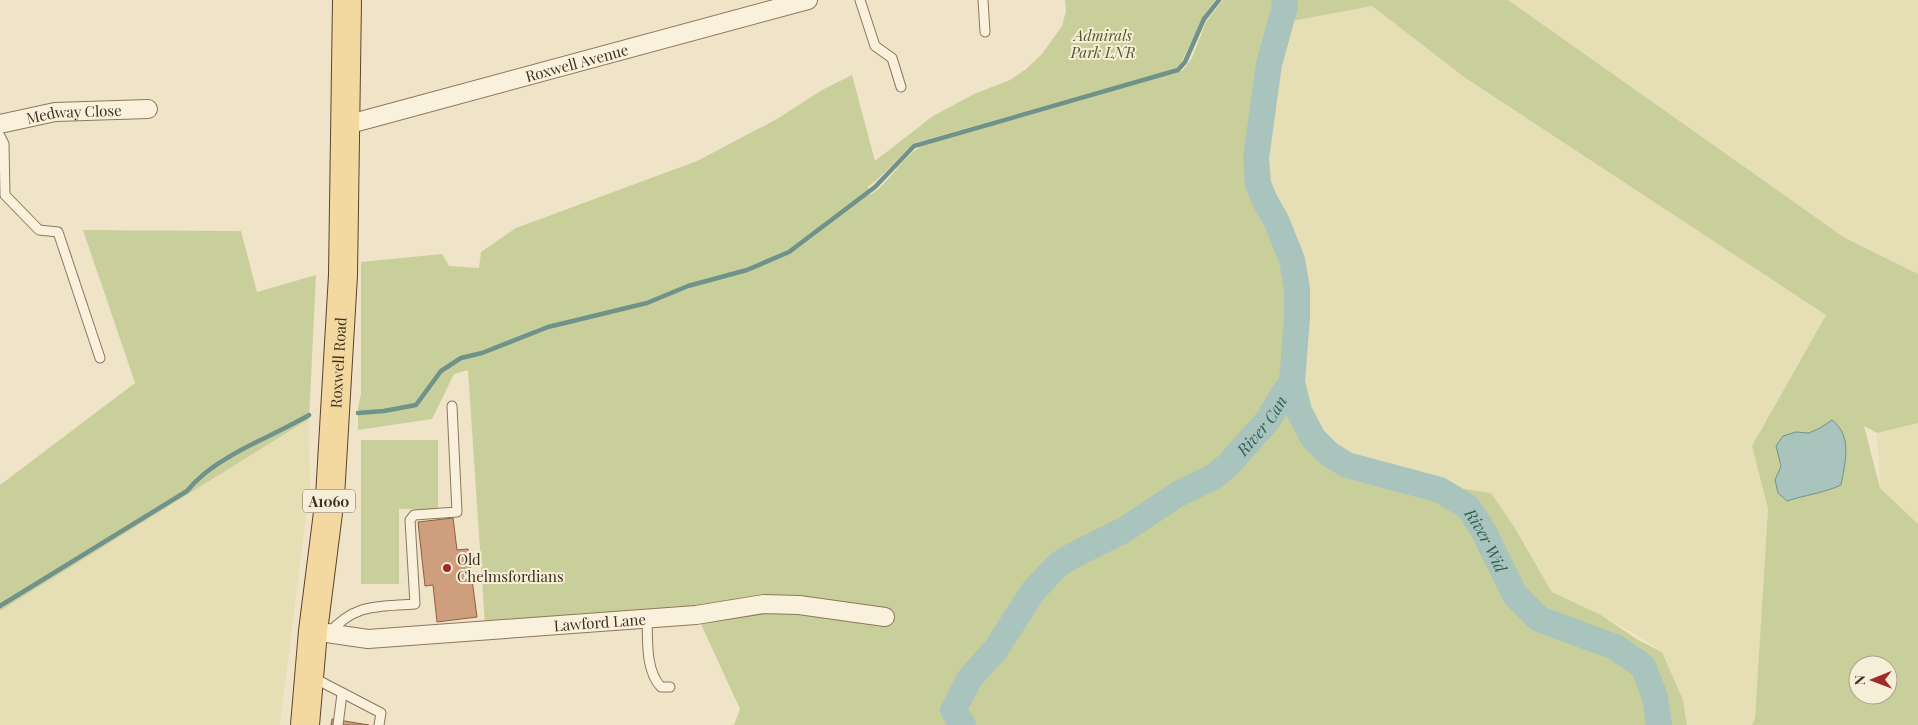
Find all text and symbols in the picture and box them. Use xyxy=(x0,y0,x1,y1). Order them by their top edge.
park label: Admirals Park LNR xyxy=(1070,25,1135,62)
street label: Roxwell Avenue xyxy=(523,39,630,86)
street label: Medway Close xyxy=(24,100,122,128)
street label: Roxwell Road xyxy=(325,316,351,409)
water label: River Can xyxy=(1231,391,1291,460)
road number: A1060 xyxy=(303,490,355,512)
water label: River Wid xyxy=(1460,503,1513,577)
place label: Old Chelmsfordians xyxy=(457,549,564,586)
marker: Old Chelmsfordians xyxy=(441,562,453,574)
street label: Lawford Lane xyxy=(553,609,647,635)
north arrow xyxy=(1848,655,1898,705)
text: N xyxy=(1850,675,1869,685)

